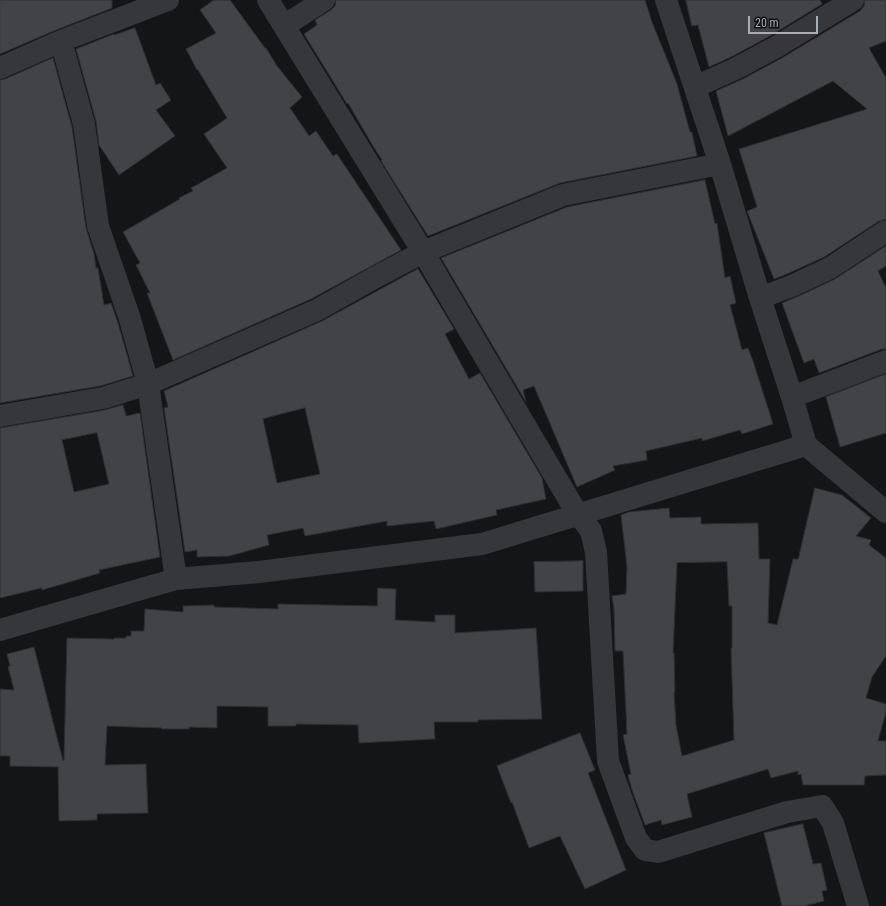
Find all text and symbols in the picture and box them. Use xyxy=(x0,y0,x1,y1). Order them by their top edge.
scale bar xyxy=(750,8,820,34)
text: 20 m xyxy=(755,16,779,30)

